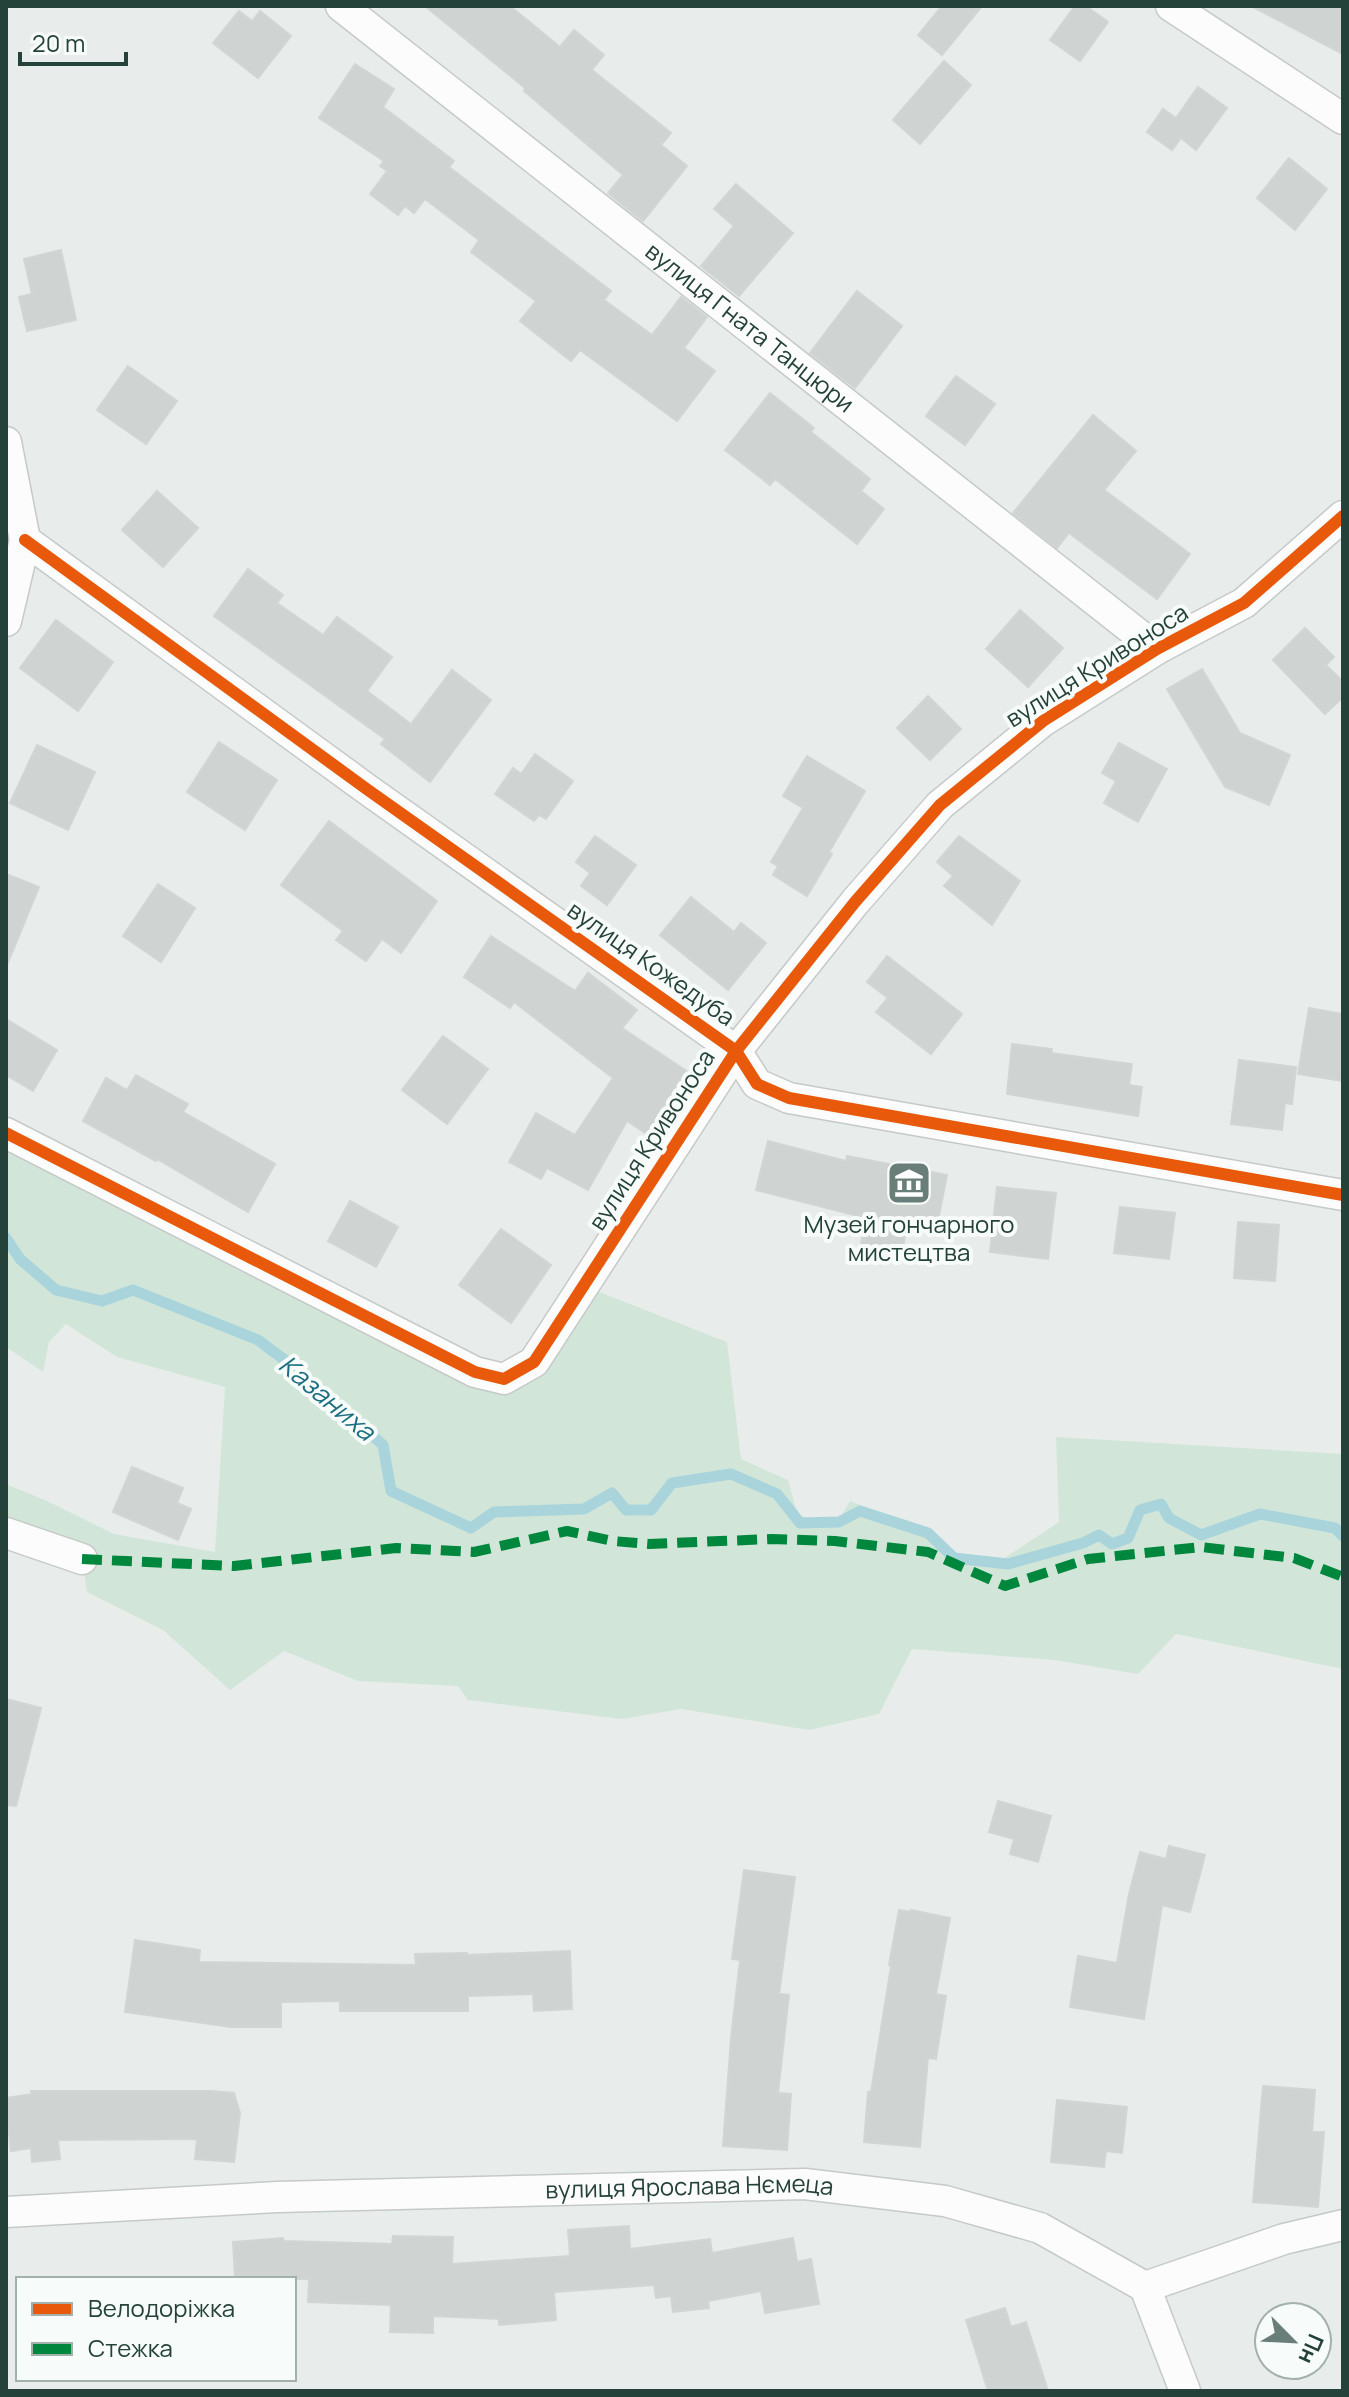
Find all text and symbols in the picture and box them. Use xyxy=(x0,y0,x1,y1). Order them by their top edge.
scale bar xyxy=(20,16,126,66)
text: 20 m xyxy=(32,26,85,59)
street label: вулиця Гната Танцюри xyxy=(639,234,862,419)
street label: вулиця Кривоноса xyxy=(999,595,1194,734)
street label: вулиця Кожедуба xyxy=(562,893,742,1033)
street label: вулиця Кривоноса xyxy=(580,1042,722,1236)
museum icon: Музей гончарного мистецтва xyxy=(885,1159,933,1207)
place label: Музей гончарного мистецтва xyxy=(804,1207,1014,1268)
water label: Казаниха xyxy=(272,1346,385,1449)
street label: вулиця Ярослава Нємеца xyxy=(545,2166,836,2205)
legend xyxy=(16,2277,296,2381)
text: Велодоріжка xyxy=(88,2291,235,2324)
north arrow xyxy=(1253,2301,1333,2381)
text: Пн xyxy=(1292,2330,1331,2369)
text: Стежка xyxy=(88,2331,173,2364)

